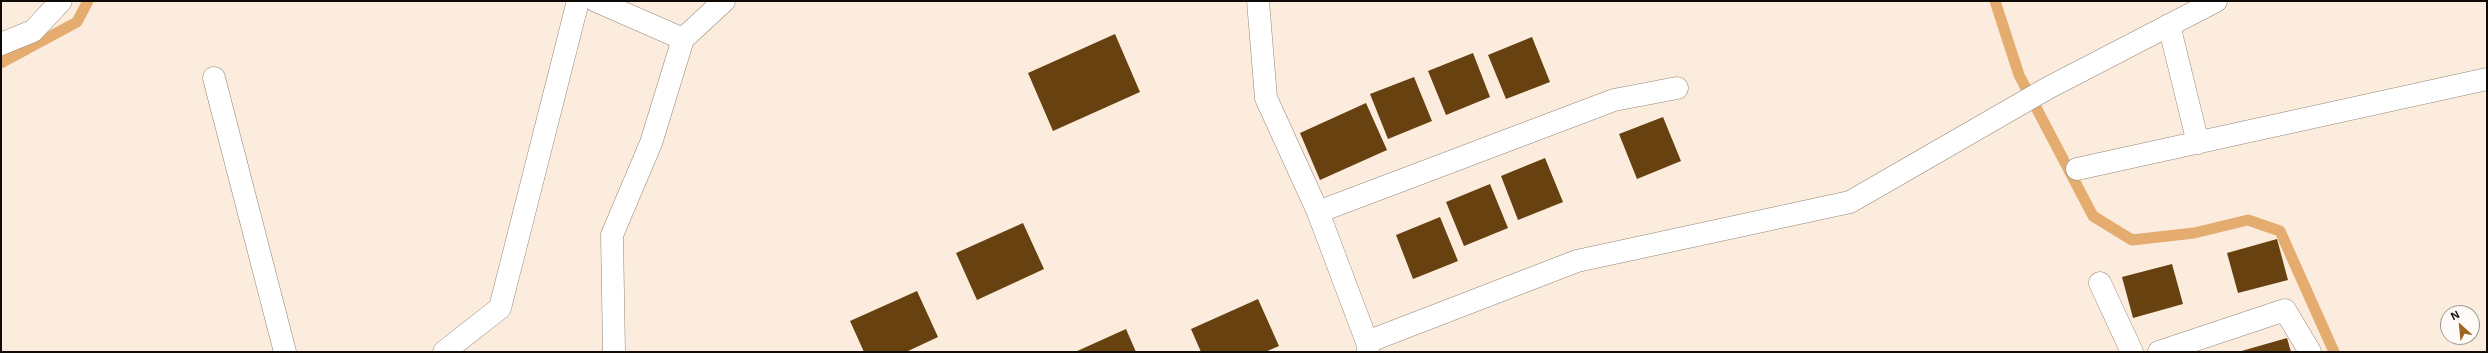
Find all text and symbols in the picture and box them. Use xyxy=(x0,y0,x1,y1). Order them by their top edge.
north arrow xyxy=(2440,305,2480,345)
text: N xyxy=(2449,308,2461,322)

